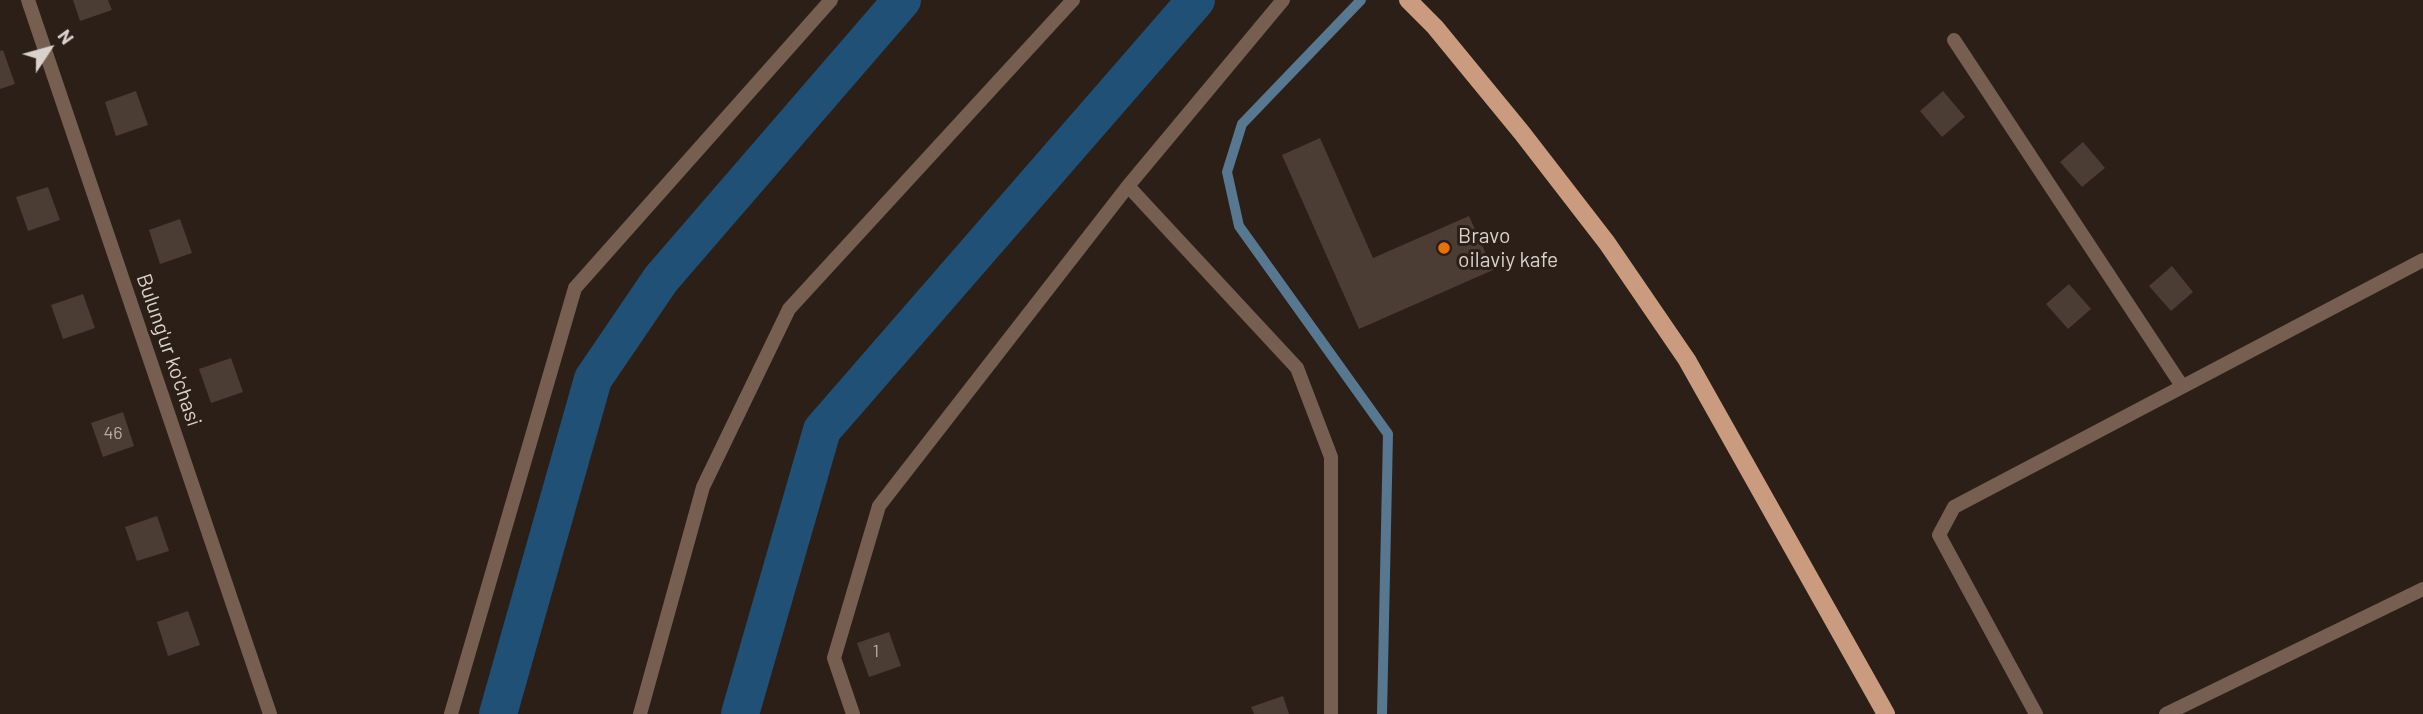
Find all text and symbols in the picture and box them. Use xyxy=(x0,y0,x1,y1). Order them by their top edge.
north arrow xyxy=(14,14,84,84)
text: N xyxy=(53,24,79,48)
place label: Bravo oilaviy kafe xyxy=(1458,223,1558,273)
marker: Bravo oilaviy kafe xyxy=(1436,240,1452,256)
street label: Bulung'ur ko'chasi xyxy=(131,270,207,430)
house number: 46 xyxy=(103,422,123,444)
house number: 1 xyxy=(873,640,879,662)

